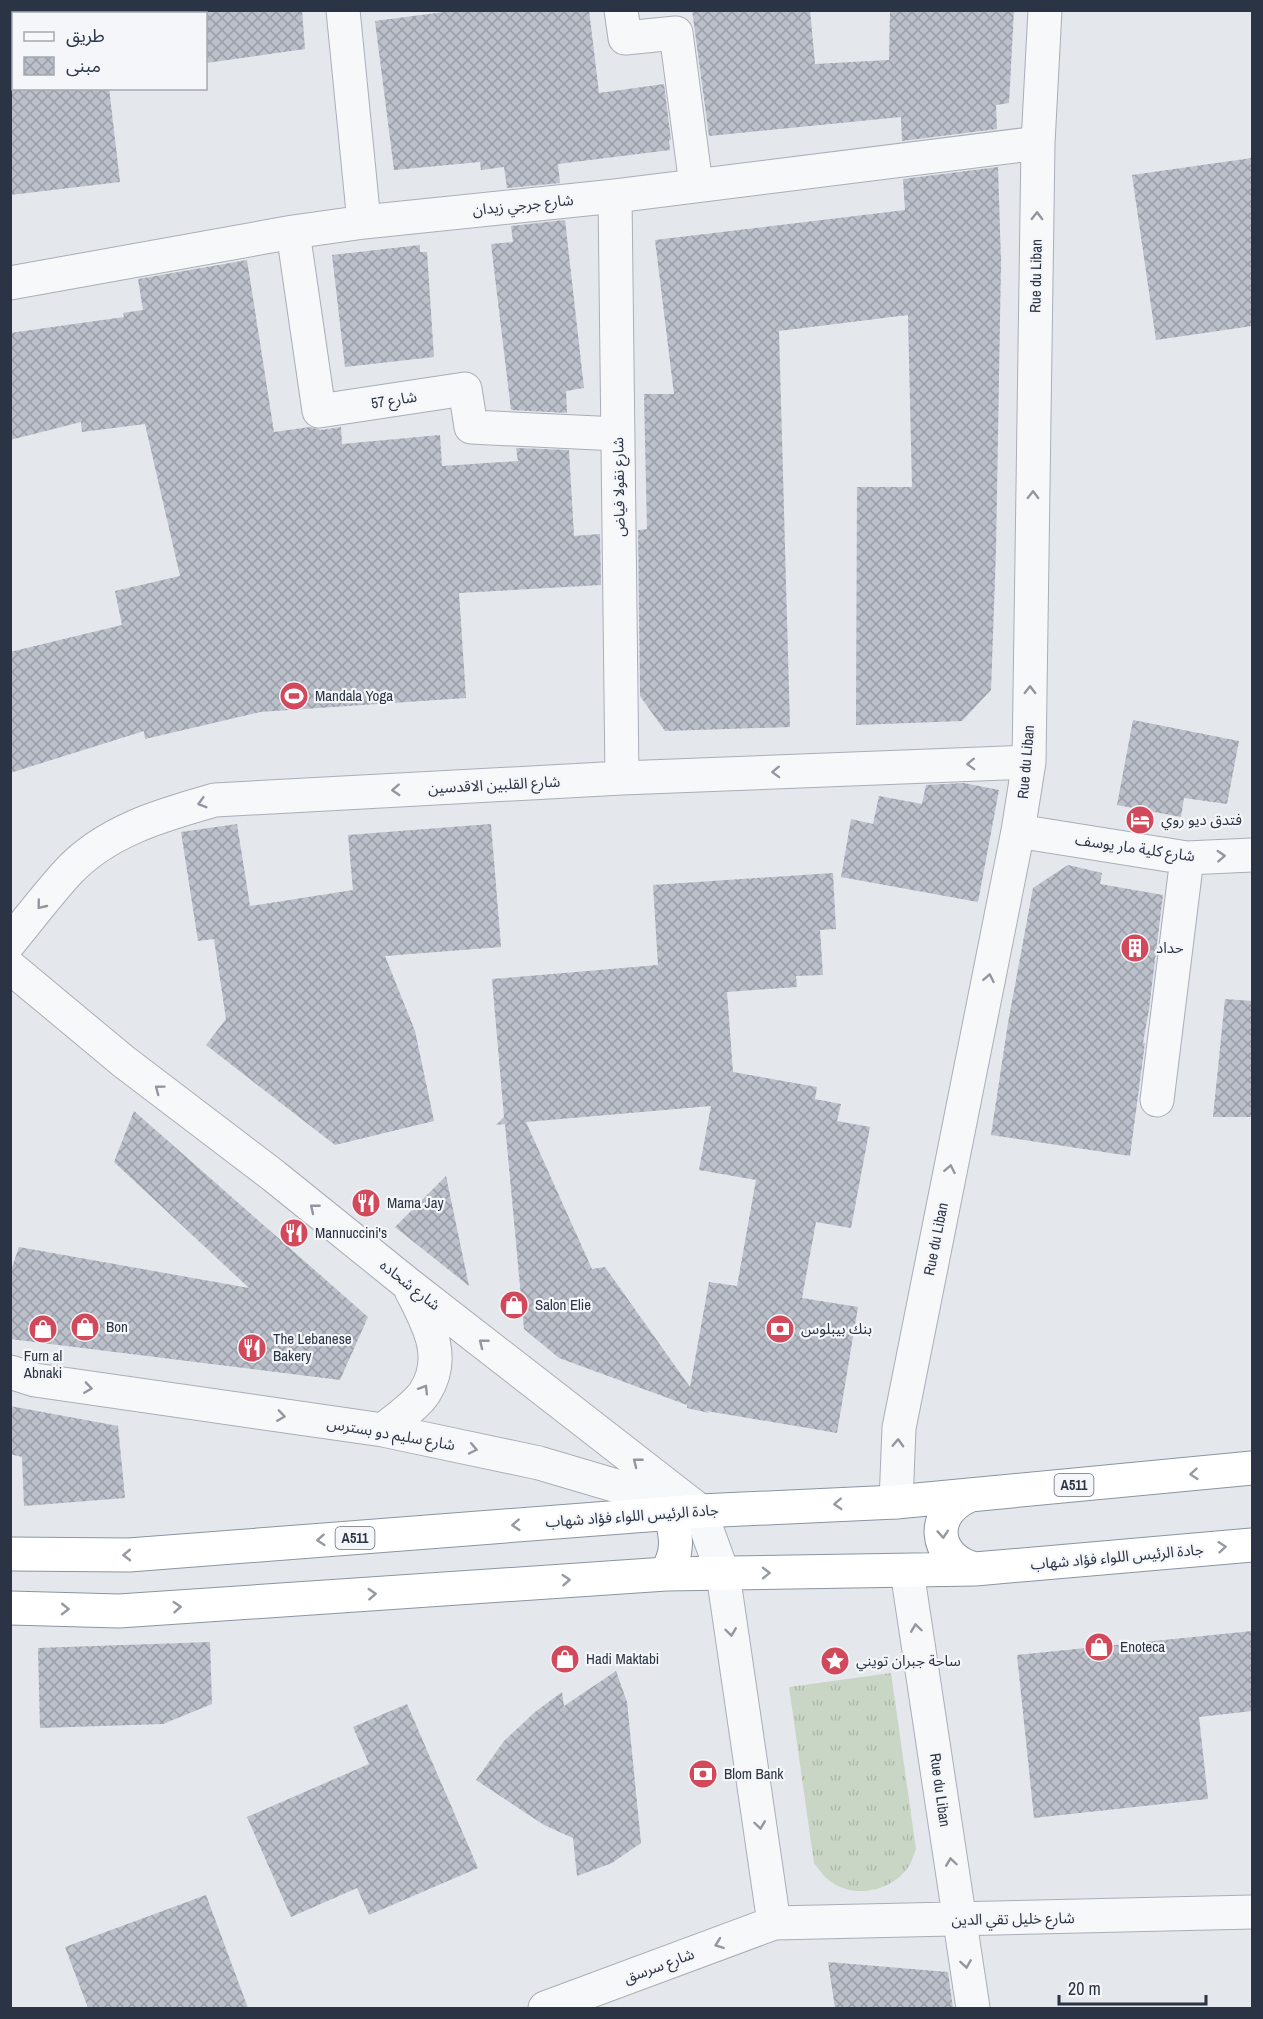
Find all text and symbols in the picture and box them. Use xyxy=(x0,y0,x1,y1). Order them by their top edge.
legend xyxy=(12,12,207,90)
text: طريق xyxy=(66,23,105,48)
text: مبنى xyxy=(66,53,101,78)
street label: شارع جرجي زيدان xyxy=(471,189,575,222)
one-way arrow xyxy=(1030,211,1043,220)
street label: Rue du Liban xyxy=(1024,239,1047,313)
street label: شارع 57 xyxy=(369,385,419,415)
street label: شارع نقولا فياض xyxy=(607,437,632,537)
one-way arrow xyxy=(1027,490,1039,499)
sports icon: Mandala Yoga xyxy=(278,680,310,712)
place label: Mandala Yoga xyxy=(315,685,393,706)
one-way arrow xyxy=(1024,685,1036,694)
street label: Rue du Liban xyxy=(1012,724,1039,800)
one-way arrow xyxy=(966,758,975,771)
one-way arrow xyxy=(771,766,780,778)
street label: شارع القلبين الاقدسين xyxy=(427,771,561,800)
one-way arrow xyxy=(391,784,400,797)
one-way arrow xyxy=(197,796,207,809)
hotel icon: فتدق ديو روي xyxy=(1124,804,1156,836)
place label: فتدق ديو روي xyxy=(1161,809,1242,831)
street label: شارع كلية مار يوسف xyxy=(1074,829,1196,868)
one-way arrow xyxy=(1217,850,1226,863)
one-way arrow xyxy=(37,898,48,909)
building icon: حداد xyxy=(1119,932,1151,964)
place label: حداد xyxy=(1156,937,1184,958)
one-way arrow xyxy=(981,973,994,983)
one-way arrow xyxy=(155,1085,166,1096)
one-way arrow xyxy=(943,1165,956,1175)
restaurant icon: Mama Jay xyxy=(350,1187,382,1219)
place label: Mama Jay xyxy=(387,1192,445,1213)
street label: Rue du Liban xyxy=(918,1201,953,1277)
one-way arrow xyxy=(310,1205,321,1216)
restaurant icon: Mannuccini's xyxy=(278,1217,310,1249)
place label: Mannuccini's xyxy=(315,1222,387,1243)
street label: شارع شحاده xyxy=(374,1254,445,1317)
shop icon: Salon Elie xyxy=(498,1289,530,1321)
place label: Salon Elie xyxy=(535,1294,591,1315)
shop icon: Bon xyxy=(69,1311,101,1343)
shop icon: Furn al Abnaki xyxy=(27,1313,59,1345)
bank icon: بنك بيبلوس xyxy=(764,1313,796,1345)
place label: Bon xyxy=(106,1316,128,1337)
place label: بنك بيبلوس xyxy=(801,1318,872,1339)
place label: The Lebanese Bakery xyxy=(273,1328,352,1366)
restaurant icon: The Lebanese Bakery xyxy=(236,1332,268,1364)
one-way arrow xyxy=(479,1339,490,1350)
place label: Furn al Abnaki xyxy=(23,1345,62,1383)
one-way arrow xyxy=(84,1382,93,1394)
one-way arrow xyxy=(417,1385,429,1395)
one-way arrow xyxy=(277,1409,286,1421)
street label: شارع سليم دو بسترس xyxy=(325,1412,457,1457)
one-way arrow xyxy=(892,1439,904,1448)
one-way arrow xyxy=(468,1442,478,1455)
one-way arrow xyxy=(633,1459,644,1470)
one-way arrow xyxy=(1190,1467,1199,1480)
road number: A511 xyxy=(1054,1474,1094,1496)
one-way arrow xyxy=(833,1498,842,1511)
street label: جادة الرئيس اللواء فؤاد شهاب xyxy=(545,1499,719,1532)
one-way arrow xyxy=(511,1518,520,1531)
road number: A511 xyxy=(336,1527,374,1549)
one-way arrow xyxy=(936,1530,949,1539)
one-way arrow xyxy=(317,1533,326,1546)
street label: جادة الرئيس اللواء فؤاد شهاب xyxy=(1030,1538,1205,1575)
one-way arrow xyxy=(1217,1541,1226,1554)
one-way arrow xyxy=(122,1548,131,1561)
one-way arrow xyxy=(762,1567,771,1580)
one-way arrow xyxy=(562,1574,571,1587)
one-way arrow xyxy=(367,1587,376,1600)
one-way arrow xyxy=(172,1600,181,1613)
one-way arrow xyxy=(60,1603,69,1616)
one-way arrow xyxy=(910,1623,922,1633)
one-way arrow xyxy=(725,1628,737,1637)
shop icon: Enoteca xyxy=(1083,1631,1115,1663)
place label: Enoteca xyxy=(1120,1636,1165,1657)
shop icon: Hadi Maktabi xyxy=(549,1643,581,1675)
place icon: ساحة جبران تويني xyxy=(819,1645,851,1677)
place label: Hadi Maktabi xyxy=(586,1648,659,1669)
place label: ساحة جبران تويني xyxy=(856,1650,961,1672)
street label: Rue du Liban xyxy=(925,1752,956,1828)
bank icon: Blom Bank xyxy=(687,1758,719,1790)
place label: Blom Bank xyxy=(724,1763,784,1784)
one-way arrow xyxy=(753,1821,765,1830)
one-way arrow xyxy=(945,1858,957,1867)
street label: شارع خليل تقي الدين xyxy=(951,1907,1075,1932)
one-way arrow xyxy=(714,1936,725,1949)
street label: شارع سرسق xyxy=(621,1943,698,1990)
one-way arrow xyxy=(960,1960,972,1969)
scale bar xyxy=(1059,1968,1206,2006)
text: 20 m xyxy=(1068,1976,1101,2001)

